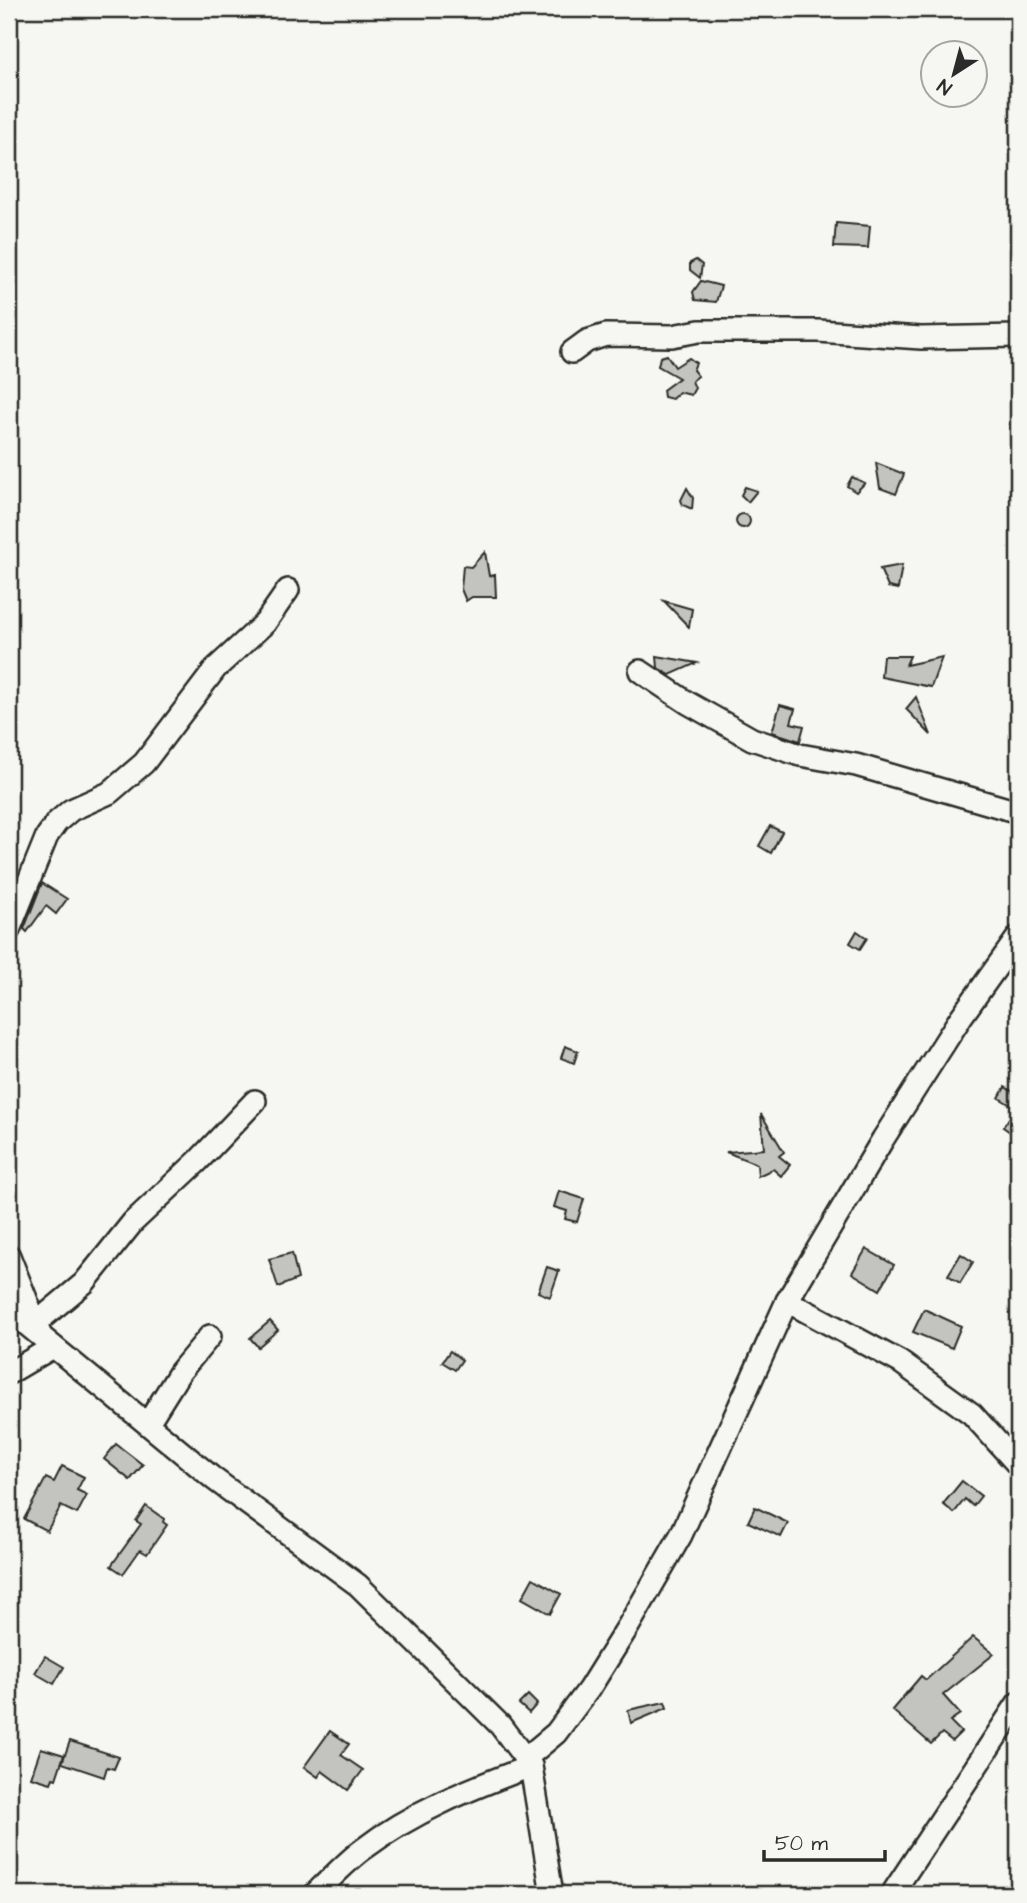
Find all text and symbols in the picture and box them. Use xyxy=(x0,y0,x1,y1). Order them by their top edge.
north arrow xyxy=(918,38,988,108)
text: N xyxy=(932,72,958,101)
scale bar xyxy=(764,1819,885,1863)
text: 50 m xyxy=(775,1829,829,1858)

